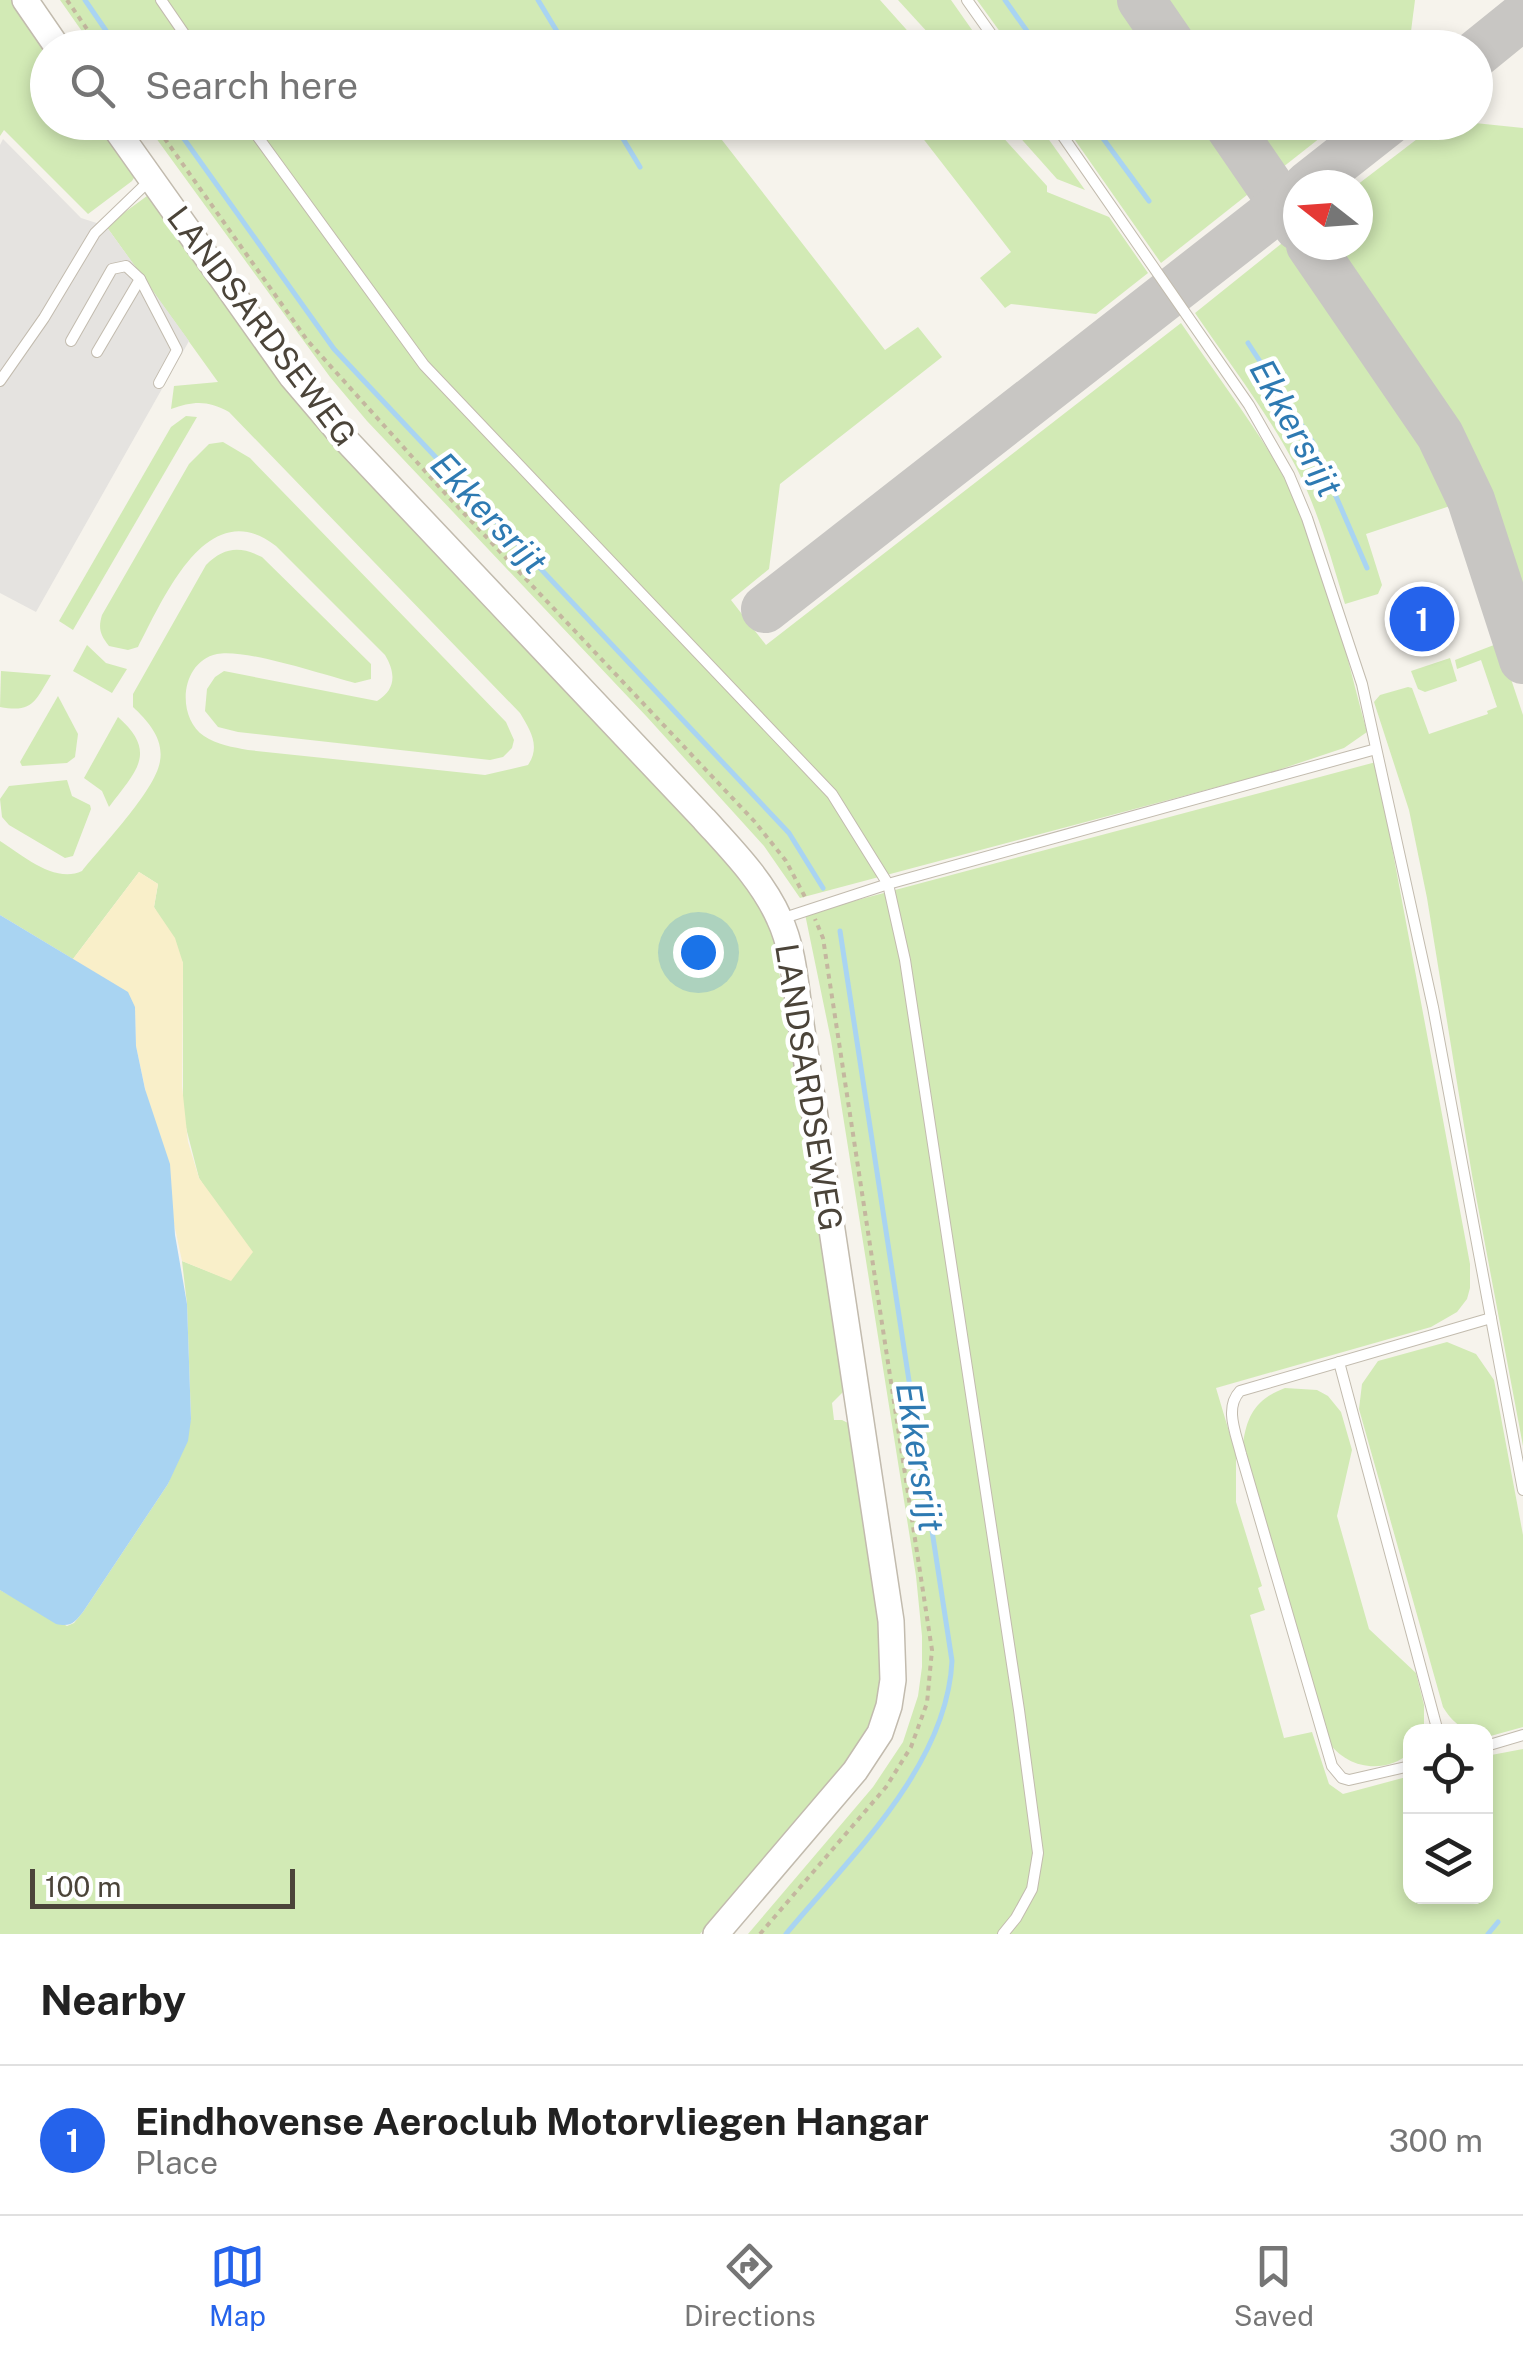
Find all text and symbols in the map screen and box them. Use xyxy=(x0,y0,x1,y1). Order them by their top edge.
search box xyxy=(30,30,1493,140)
icon: search xyxy=(65,58,120,113)
text: Search here xyxy=(145,63,358,108)
north arrow xyxy=(1283,170,1373,260)
street label: LANDSARDSEWEG xyxy=(160,199,364,453)
water label: Ekkersrijt xyxy=(1242,352,1350,504)
water label: Ekkersrijt xyxy=(423,444,555,582)
pin: 1 xyxy=(1390,582,1454,656)
your location xyxy=(673,927,724,978)
street label: LANDSARDSEWEG xyxy=(768,941,850,1233)
water label: Ekkersrijt xyxy=(888,1379,952,1535)
map controls xyxy=(1403,1724,1493,1904)
button: locate xyxy=(1403,1724,1493,1814)
button: layers xyxy=(1403,1814,1493,1904)
scale bar xyxy=(30,1864,295,1908)
text: 100 m xyxy=(45,1870,122,1903)
text: Nearby xyxy=(40,1975,186,2024)
text: Eindhovense Aeroclub Motorvliegen Hangar xyxy=(135,2099,929,2144)
text: 1 xyxy=(66,2122,79,2159)
text: 300 m xyxy=(1389,2122,1483,2159)
text: Place xyxy=(135,2144,218,2181)
tab: Map xyxy=(209,2239,266,2332)
tab: Directions xyxy=(684,2239,816,2332)
tab: Saved xyxy=(1234,2239,1314,2332)

